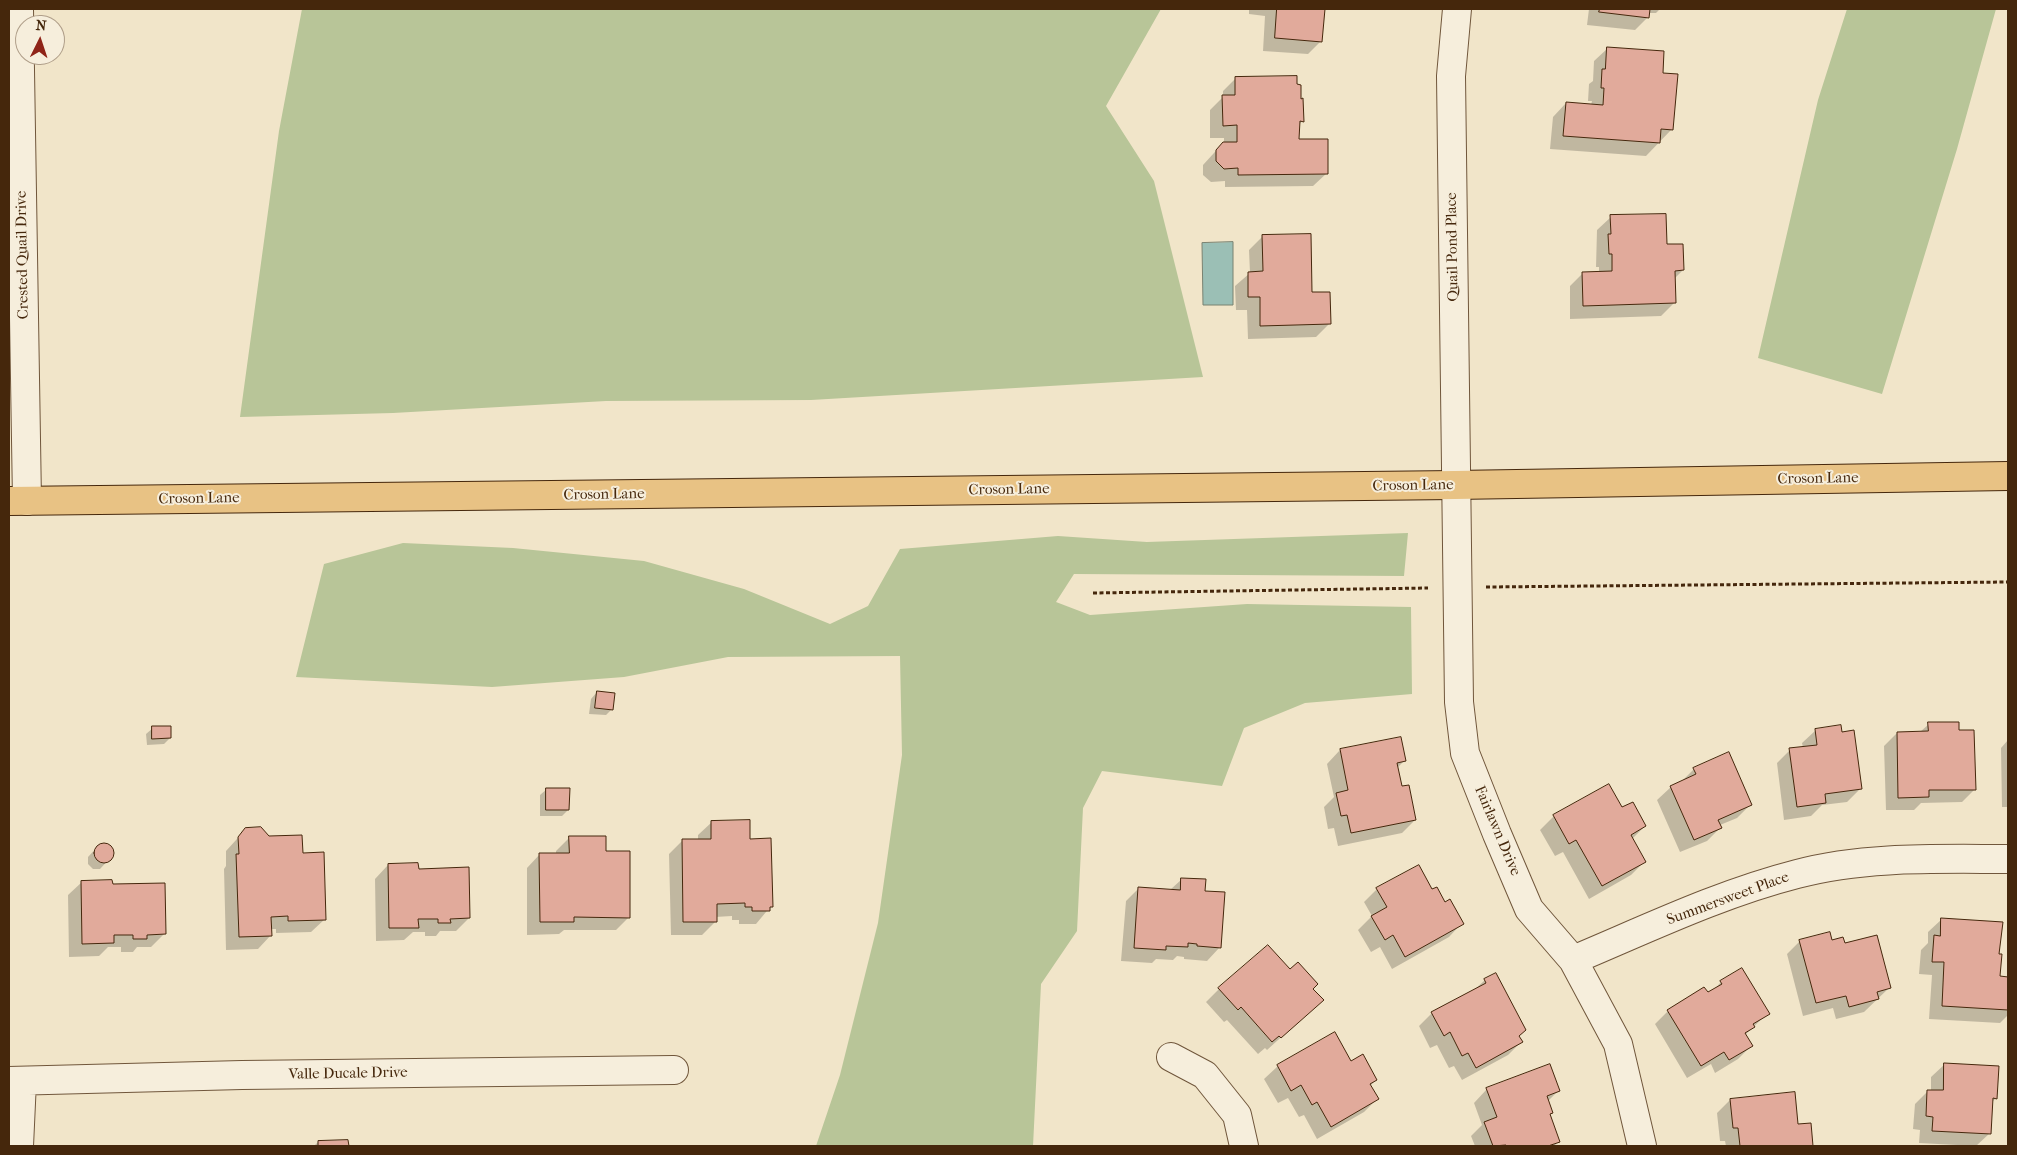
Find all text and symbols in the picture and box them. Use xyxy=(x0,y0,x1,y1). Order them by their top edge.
north arrow xyxy=(15,15,65,65)
text: N xyxy=(35,17,47,34)
street label: Crested Quail Drive xyxy=(13,190,33,320)
street label: Quail Pond Place xyxy=(1443,192,1463,302)
street label: Croson Lane xyxy=(1777,469,1859,489)
street label: Croson Lane xyxy=(1372,476,1454,496)
street label: Croson Lane xyxy=(968,480,1050,500)
street label: Croson Lane xyxy=(563,485,645,505)
street label: Croson Lane xyxy=(158,489,240,509)
street label: Fairlawn Drive xyxy=(1470,783,1524,879)
street label: Summersweet Place xyxy=(1664,869,1792,929)
street label: Valle Ducale Drive xyxy=(288,1064,408,1084)

